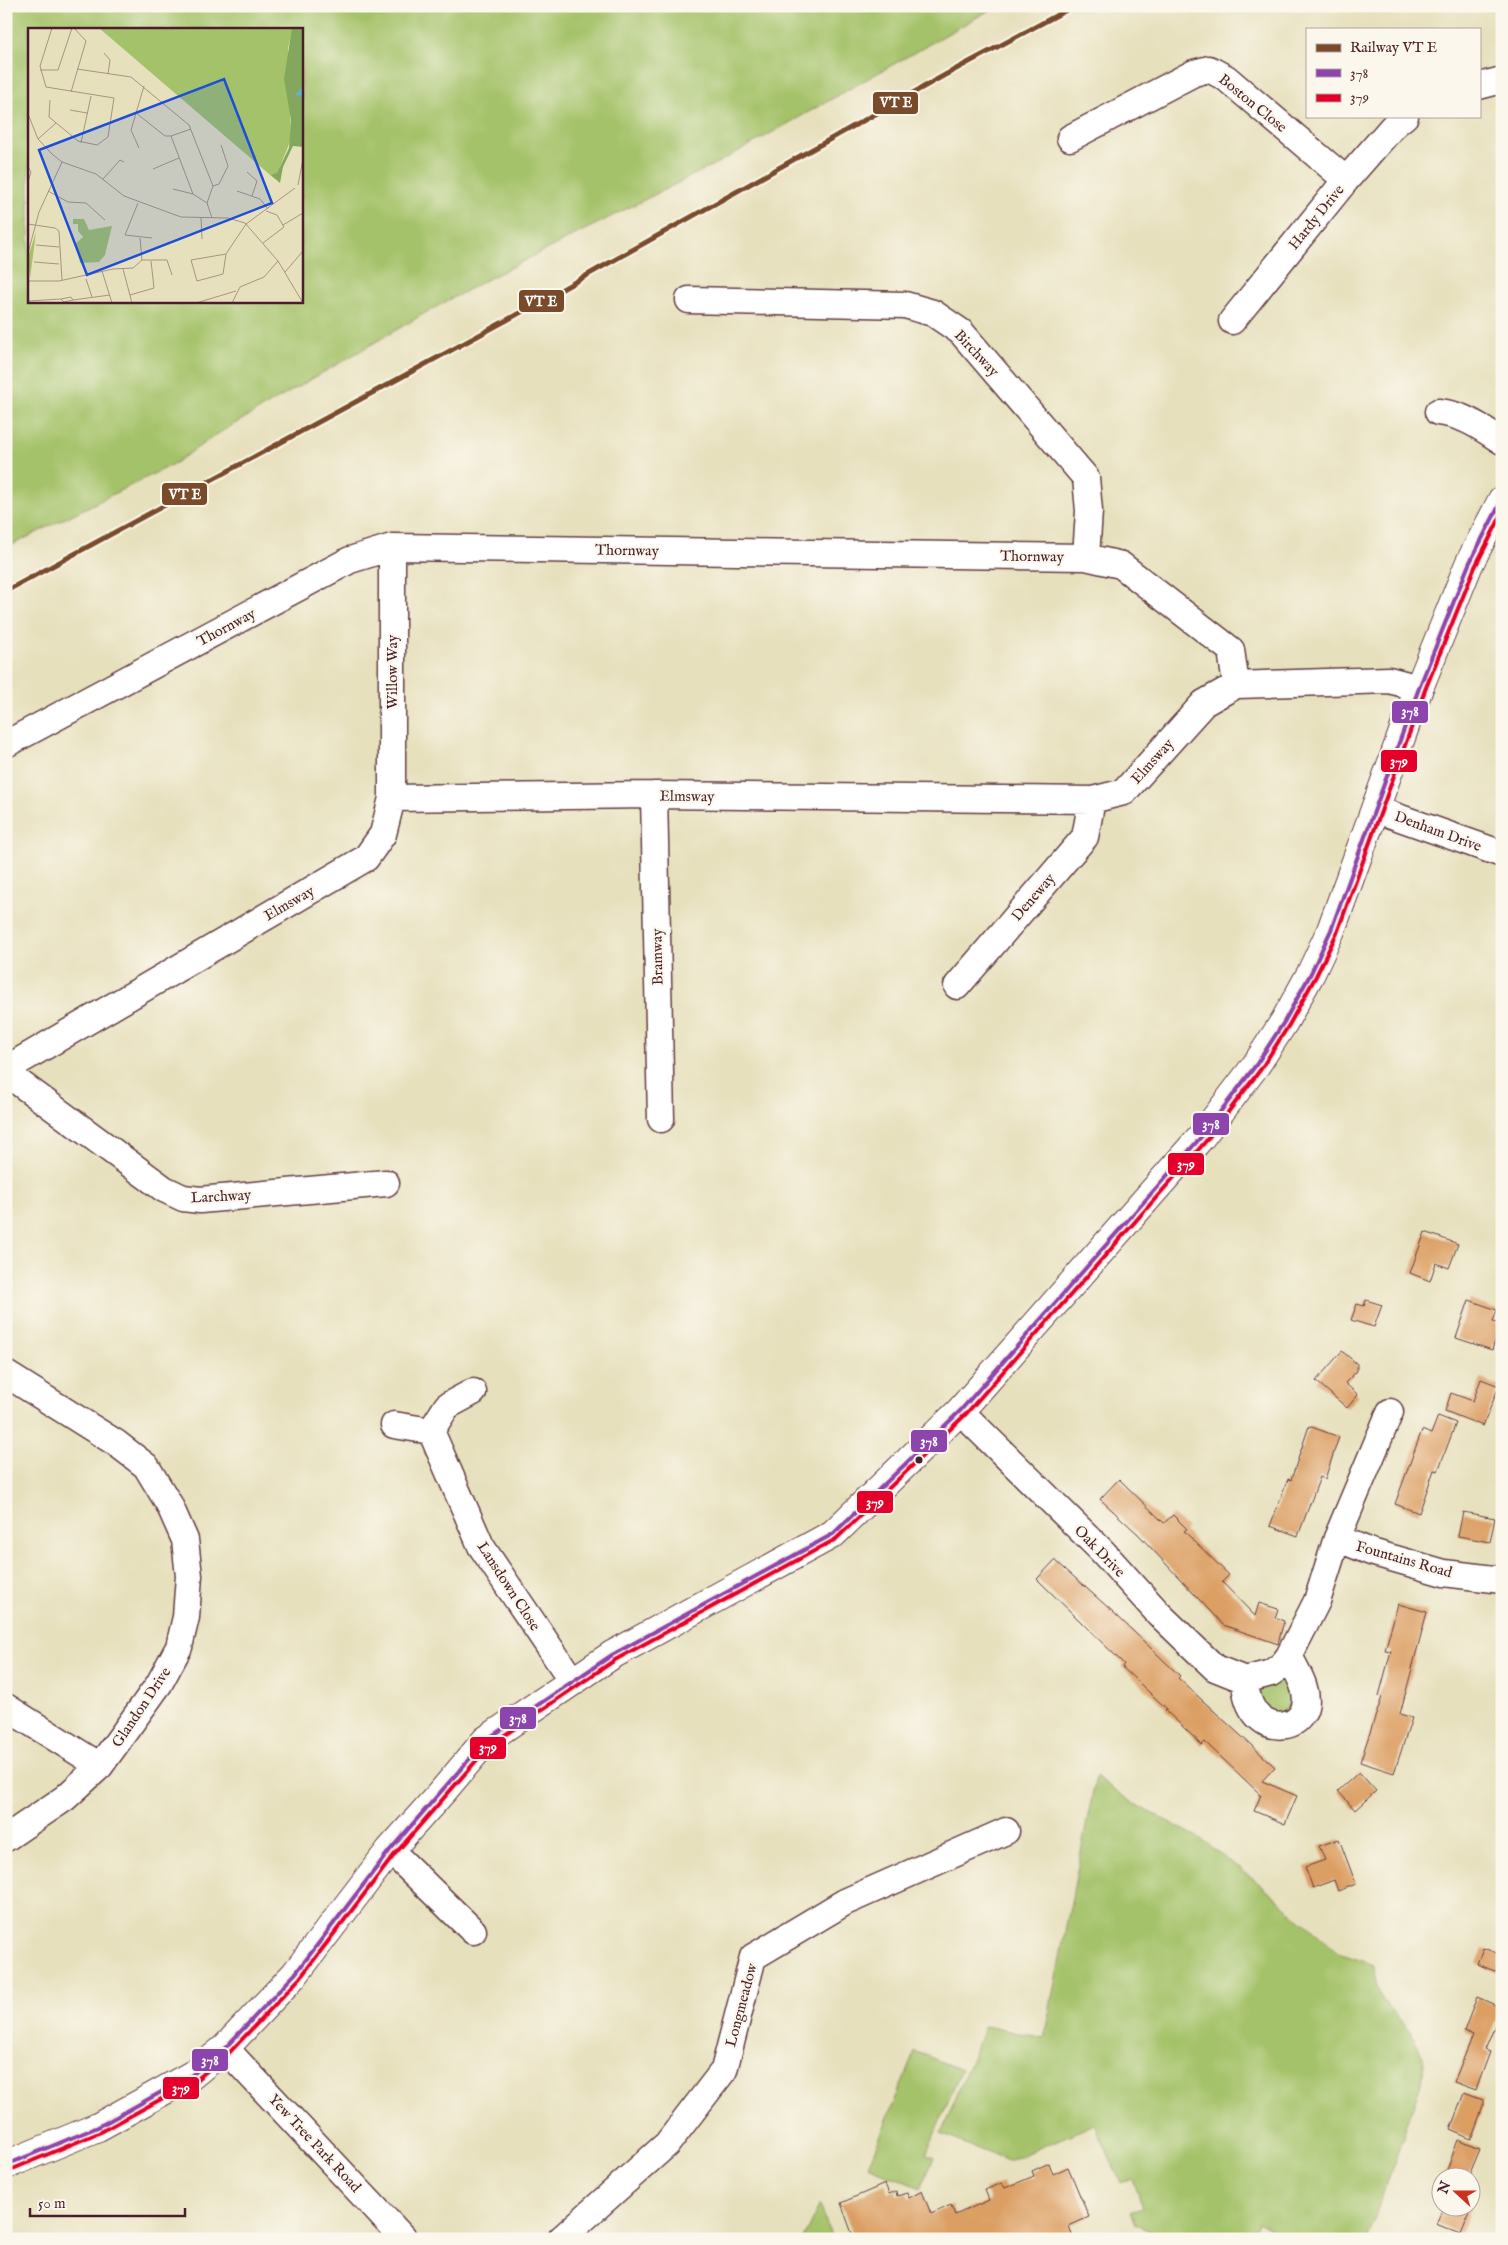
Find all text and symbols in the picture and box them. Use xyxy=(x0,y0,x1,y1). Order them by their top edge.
inset map xyxy=(28,28,302,302)
legend xyxy=(1306,28,1480,118)
text: Railway VT E xyxy=(1350,38,1437,57)
text: 378 xyxy=(1350,64,1369,83)
street label: Boston Close xyxy=(1215,70,1291,137)
text: 379 xyxy=(1350,88,1369,107)
line badge: VT E xyxy=(872,91,919,115)
text: VT E xyxy=(879,94,912,112)
street label: Hardy Drive xyxy=(1284,181,1349,254)
line badge: VT E xyxy=(518,289,565,313)
text: VT E xyxy=(524,293,557,311)
street label: Birchway xyxy=(950,326,1004,381)
line badge: VT E xyxy=(161,482,208,506)
text: VT E xyxy=(168,486,201,504)
street label: Thornway xyxy=(595,540,660,561)
street label: Thornway xyxy=(1000,546,1065,567)
street label: Thornway xyxy=(194,604,259,651)
street label: Willow Way xyxy=(383,634,402,709)
line badge: 378 xyxy=(1391,700,1429,724)
text: 378 xyxy=(1401,703,1419,721)
street label: Elmsway xyxy=(1127,734,1178,788)
line badge: 379 xyxy=(1380,749,1418,773)
text: 379 xyxy=(1390,753,1408,771)
street label: Elmsway xyxy=(659,787,715,806)
street label: Denham Drive xyxy=(1392,807,1484,856)
street label: Deneway xyxy=(1007,869,1060,925)
street label: Elmsway xyxy=(261,881,318,925)
street label: Bramway xyxy=(647,928,667,986)
line badge: 378 xyxy=(1192,1112,1230,1136)
text: 378 xyxy=(1202,1116,1220,1134)
line badge: 379 xyxy=(1167,1152,1205,1176)
text: 379 xyxy=(1177,1156,1195,1174)
street label: Larchway xyxy=(190,1185,252,1208)
line badge: 378 xyxy=(910,1429,948,1453)
text: 378 xyxy=(920,1433,938,1451)
unlabelled marker xyxy=(914,1455,924,1465)
line badge: 379 xyxy=(856,1490,894,1514)
text: 379 xyxy=(866,1494,884,1512)
street label: Oak Drive xyxy=(1070,1521,1129,1581)
street label: Fountains Road xyxy=(1354,1537,1455,1583)
street label: Lansdown Close xyxy=(473,1538,545,1634)
street label: Glandon Drive xyxy=(108,1663,175,1751)
line badge: 378 xyxy=(499,1706,537,1730)
text: 378 xyxy=(509,1710,527,1728)
line badge: 379 xyxy=(469,1736,507,1760)
text: 379 xyxy=(479,1739,497,1757)
street label: Longmeadow xyxy=(721,1960,762,2049)
line badge: 378 xyxy=(191,2048,229,2072)
text: 378 xyxy=(201,2052,219,2070)
line badge: 379 xyxy=(162,2076,200,2100)
text: 379 xyxy=(172,2080,190,2098)
street label: Yew Tree Park Road xyxy=(264,2090,366,2197)
north arrow xyxy=(1430,2168,1480,2218)
text: N xyxy=(1434,2179,1455,2198)
scale bar xyxy=(30,2185,185,2217)
text: 50 m xyxy=(38,2194,66,2213)

